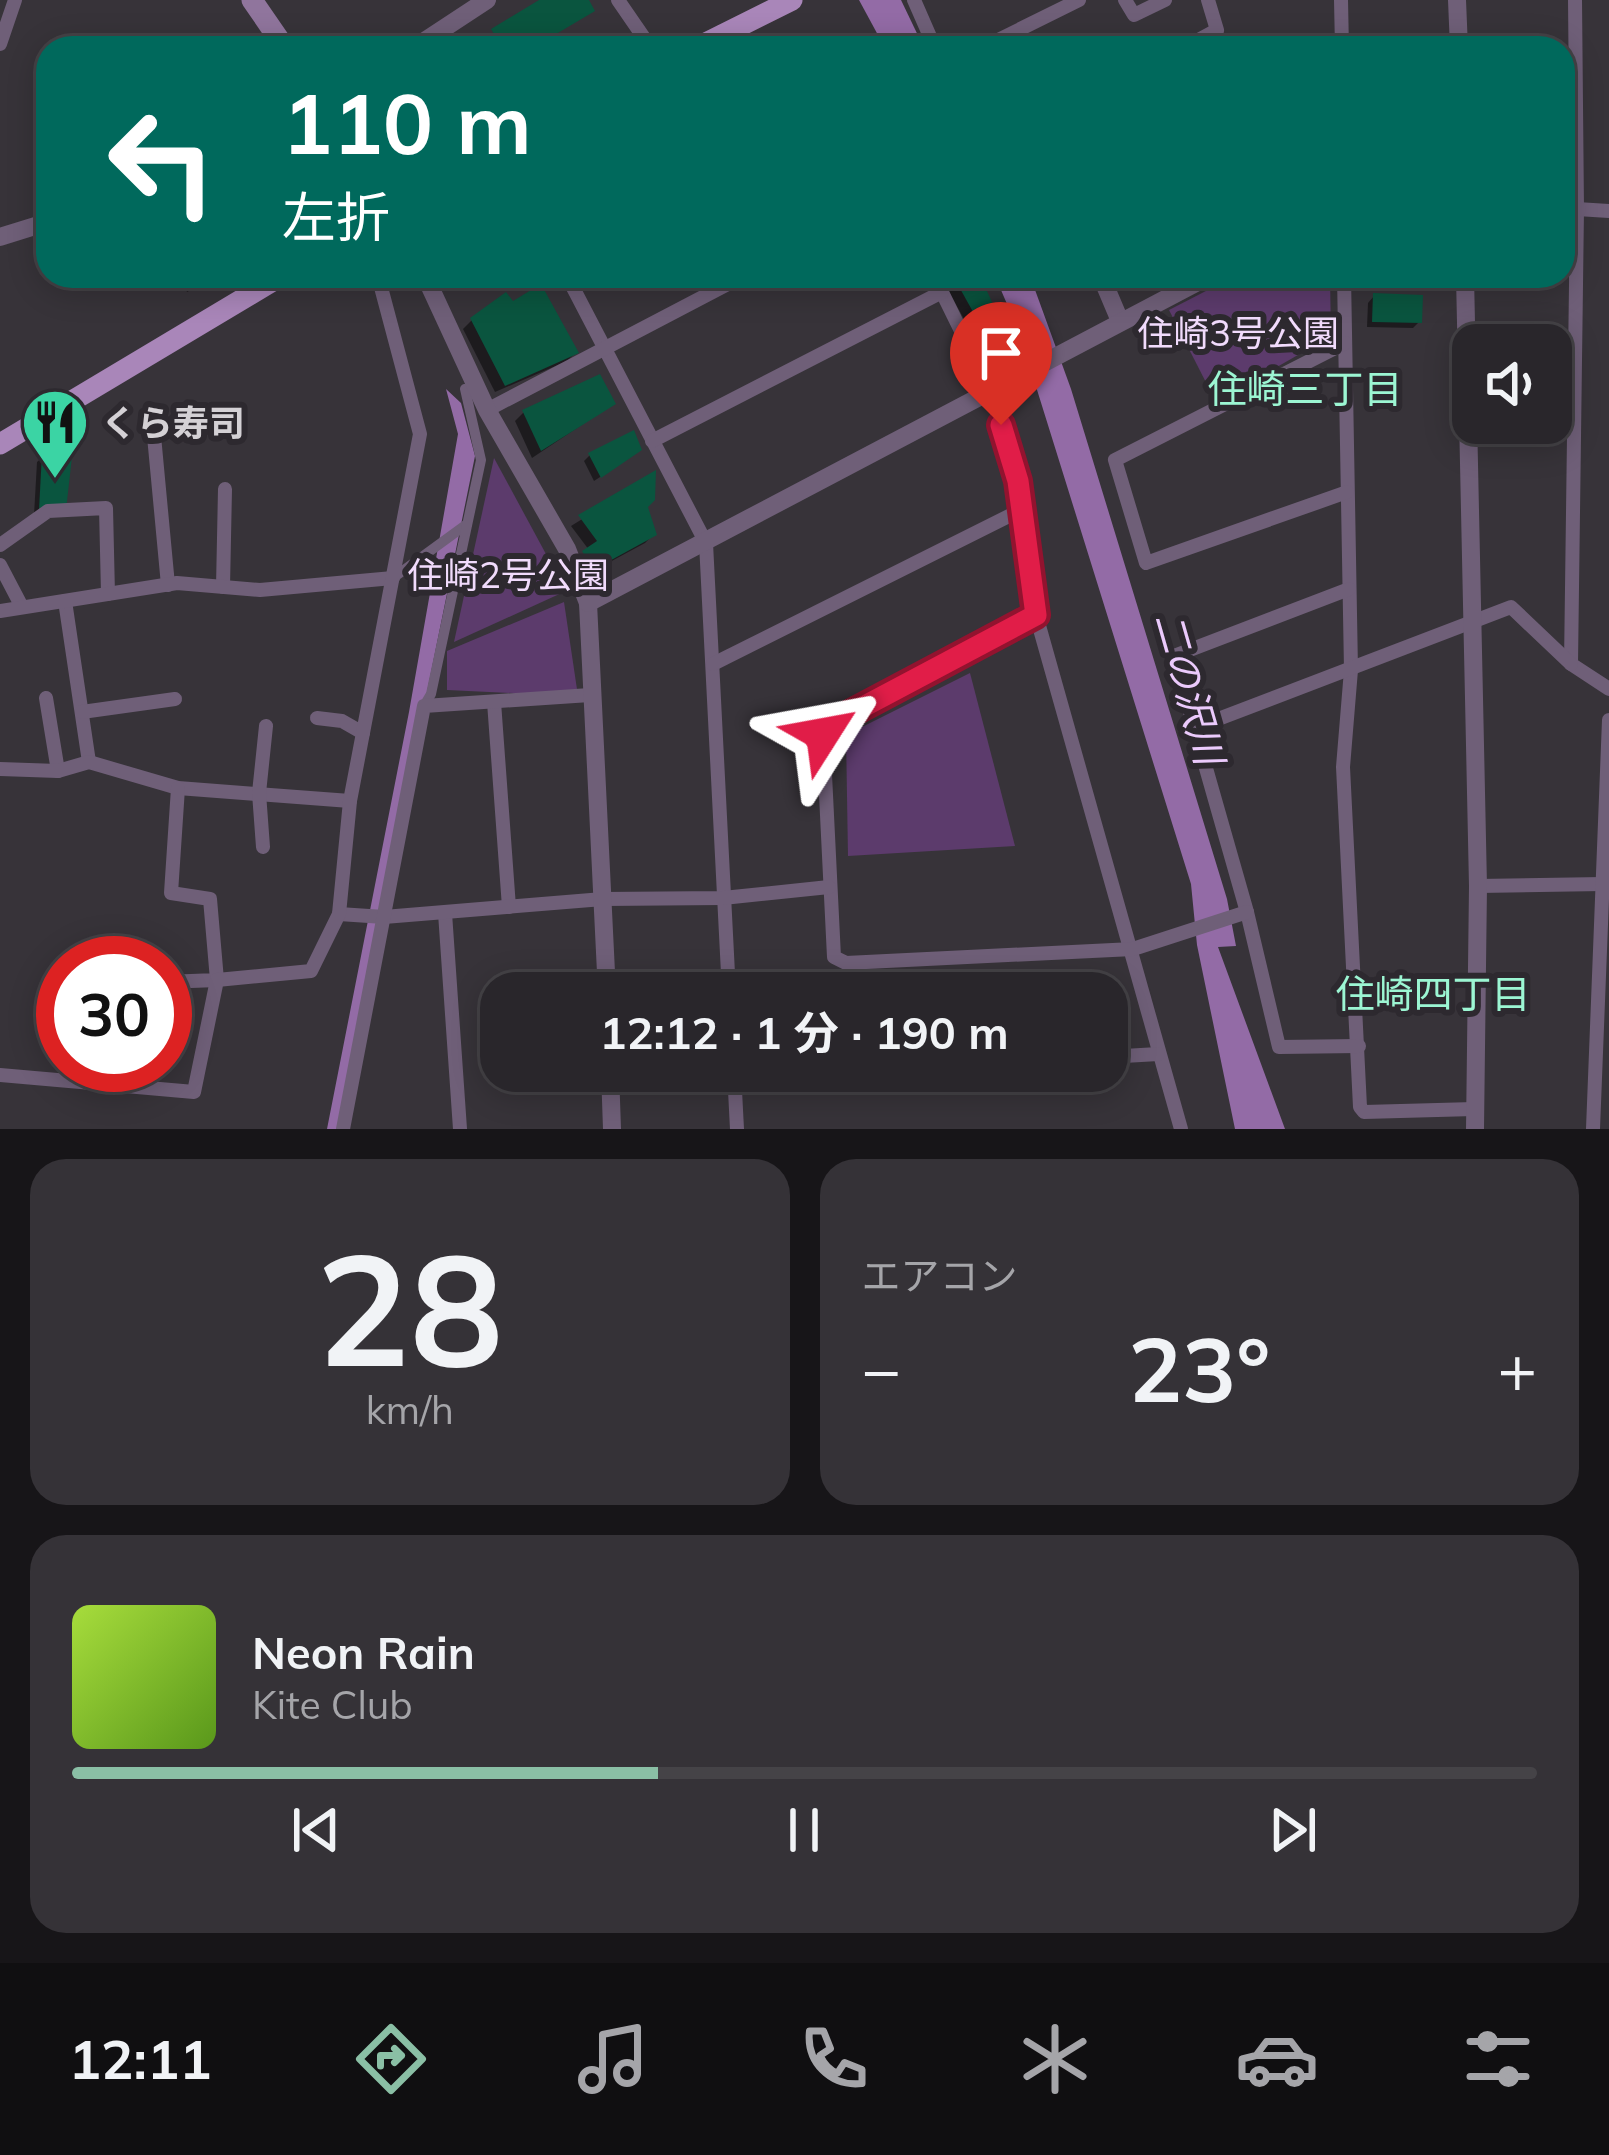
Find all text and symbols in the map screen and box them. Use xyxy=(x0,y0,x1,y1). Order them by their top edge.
text: 110 m xyxy=(282,70,532,175)
icon: left xyxy=(84,84,240,240)
text: 左折 xyxy=(282,183,390,251)
pin xyxy=(950,302,1052,425)
park label: 住崎3号公園 xyxy=(1137,310,1339,355)
icon: arrive xyxy=(968,320,1034,386)
map controls xyxy=(1452,324,1572,444)
button: sound xyxy=(1452,324,1572,444)
district label: 住崎三丁目 xyxy=(1207,364,1403,413)
restaurant icon: くら寿司 xyxy=(20,387,90,481)
place label: くら寿司 xyxy=(101,400,245,445)
park label: 住崎2号公園 xyxy=(407,552,609,597)
water label: 二の沢川 xyxy=(1145,606,1236,774)
position arrow xyxy=(760,671,886,797)
speed limit sign: 30 xyxy=(36,936,192,1092)
district label: 住崎四丁目 xyxy=(1335,969,1531,1018)
text: 12:12 · 1 分 · 190 m xyxy=(599,1004,1009,1060)
text: 28 xyxy=(316,1209,503,1405)
text: エアコン xyxy=(862,1251,1018,1300)
text: 23° xyxy=(1128,1312,1270,1425)
text: − xyxy=(862,1327,901,1410)
text: + xyxy=(1497,1327,1537,1410)
text: km/h xyxy=(366,1385,454,1434)
text: Neon Rain xyxy=(252,1624,475,1680)
text: Kite Club xyxy=(252,1680,413,1729)
icon: previous xyxy=(283,1797,349,1863)
icon: pause xyxy=(771,1797,837,1863)
icon: next xyxy=(1260,1797,1326,1863)
icon: directions xyxy=(349,2017,433,2101)
icon: music xyxy=(571,2017,655,2101)
icon: phone xyxy=(792,2017,876,2101)
icon: climate xyxy=(1013,2017,1097,2101)
icon: car xyxy=(1235,2017,1319,2101)
icon: filters xyxy=(1456,2017,1540,2101)
text: 12:11 xyxy=(69,2025,212,2093)

